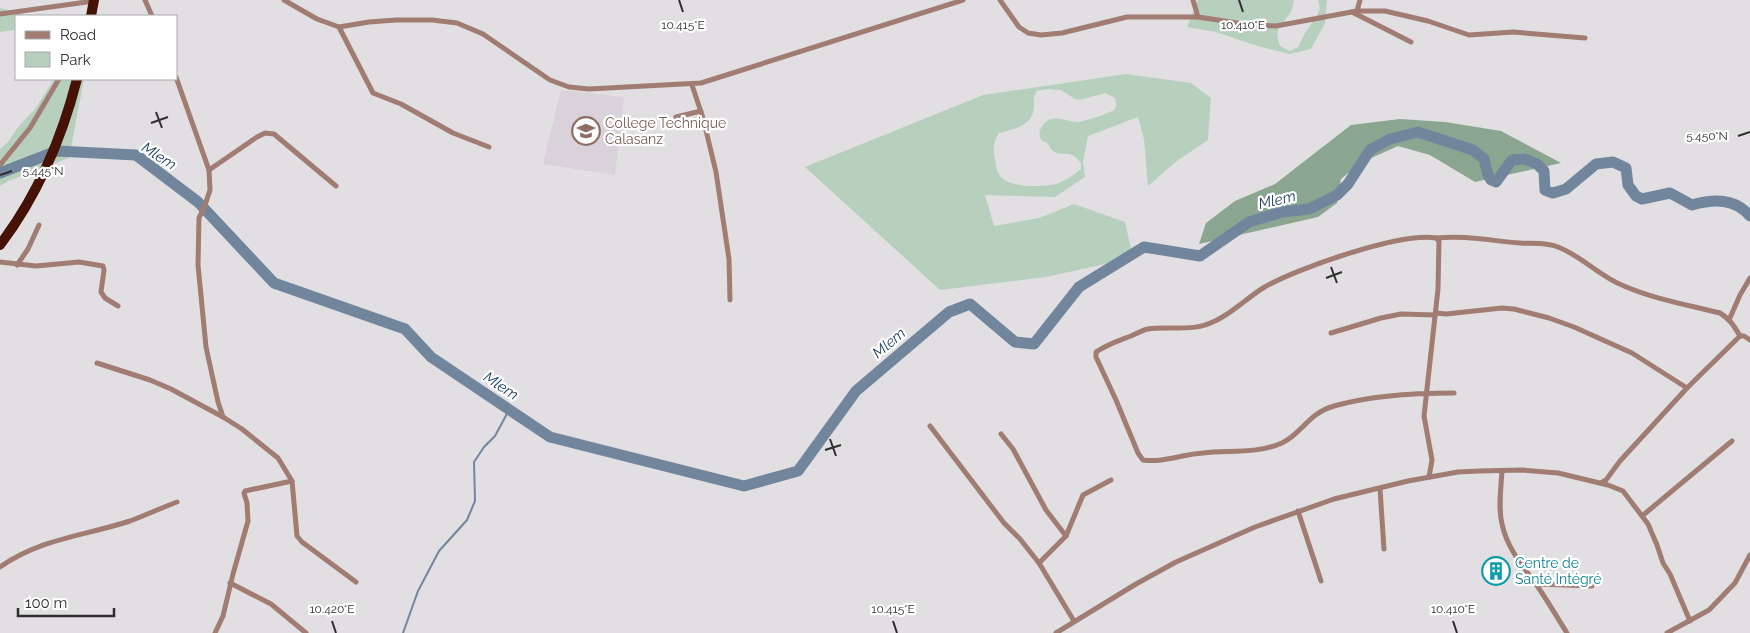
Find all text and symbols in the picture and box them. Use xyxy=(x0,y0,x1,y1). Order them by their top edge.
legend xyxy=(15,15,178,80)
text: 10.415°E xyxy=(661,18,705,32)
text: 10.410°E xyxy=(1221,18,1265,32)
text: Road xyxy=(60,26,96,44)
text: Park xyxy=(60,51,91,69)
place label: College Technique Calasanz xyxy=(605,115,726,147)
school or university icon: College Technique Calasanz xyxy=(571,116,601,146)
text: 5.450°N xyxy=(1686,129,1728,143)
water label: Mlem xyxy=(138,138,180,174)
text: 5.445°N xyxy=(23,164,63,178)
water label: Mlem xyxy=(1257,187,1297,213)
water label: Mlem xyxy=(869,324,909,362)
water label: Mlem xyxy=(480,368,522,404)
place label: Centre de Santé Intégré xyxy=(1515,555,1601,587)
building icon: Centre de Santé Intégré xyxy=(1481,556,1511,586)
scale bar xyxy=(18,586,114,618)
text: 100 m xyxy=(25,594,67,612)
text: 10.420°E xyxy=(309,602,355,616)
text: 10.415°E xyxy=(871,602,915,616)
text: 10.410°E xyxy=(1431,602,1475,616)

